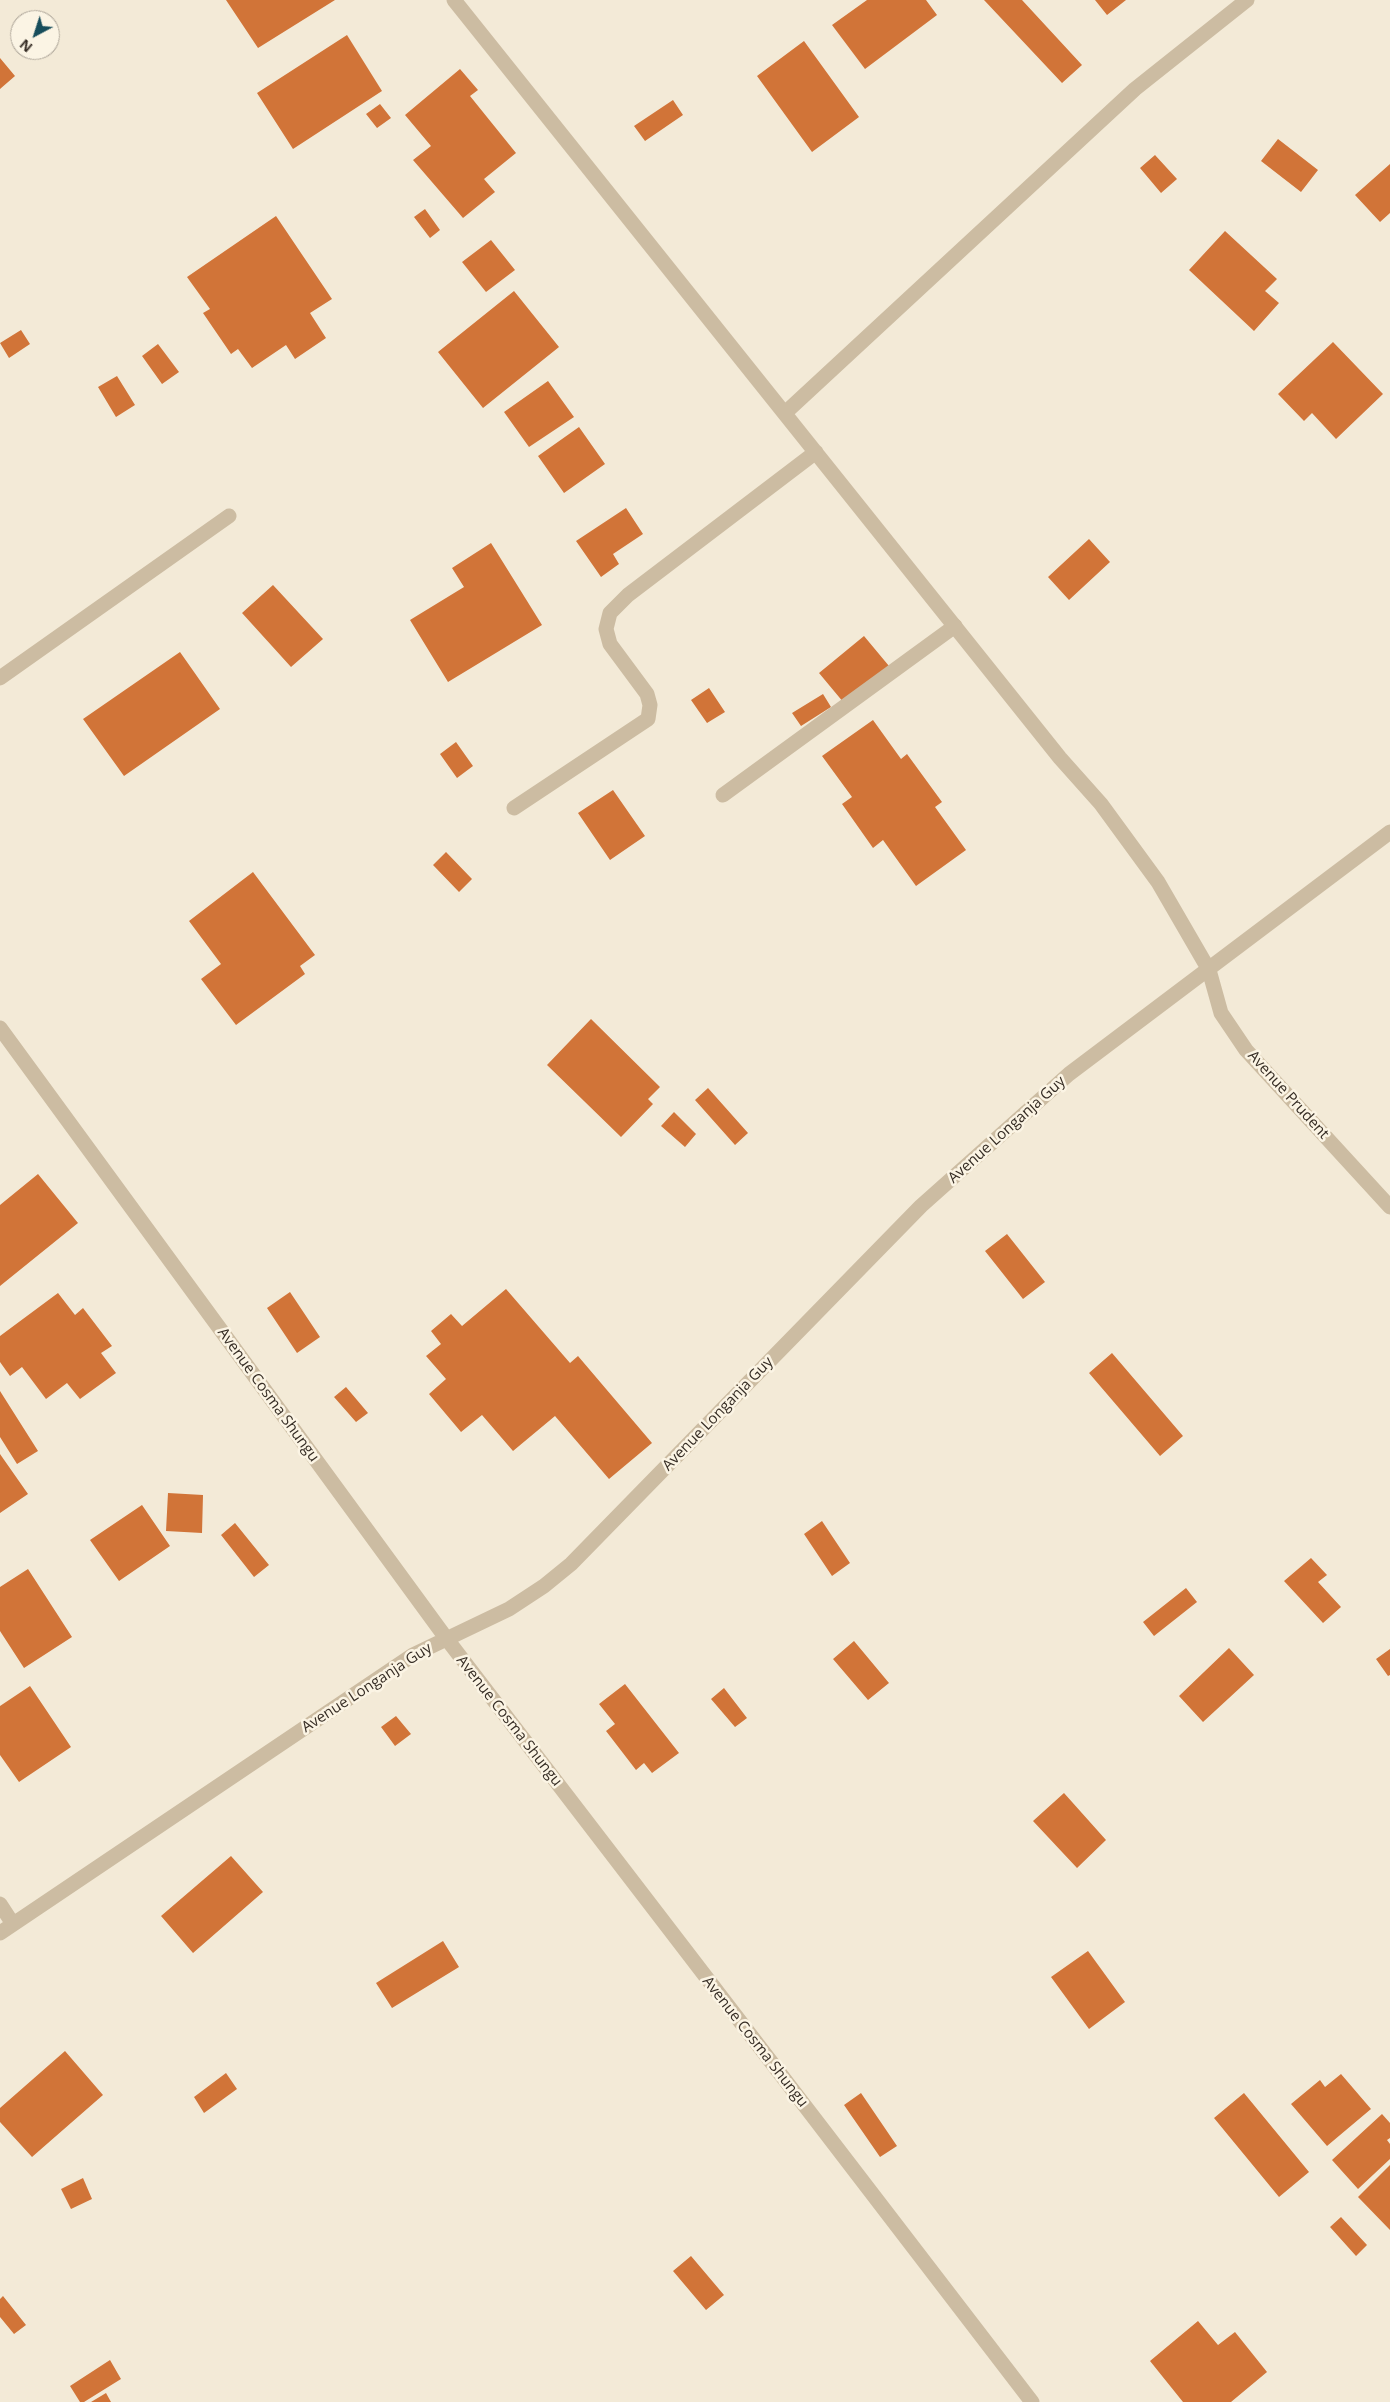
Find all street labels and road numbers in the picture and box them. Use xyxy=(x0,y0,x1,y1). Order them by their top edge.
street label: Avenue Prudent xyxy=(1244,1047,1332,1143)
street label: Avenue Longanja Guy xyxy=(945,1073,1069,1187)
street label: Avenue Cosma Shungu xyxy=(213,1325,323,1465)
street label: Avenue Longanja Guy xyxy=(659,1353,777,1475)
street label: Avenue Longanja Guy xyxy=(299,1639,435,1737)
street label: Avenue Cosma Shungu xyxy=(452,1652,566,1790)
street label: Avenue Cosma Shungu xyxy=(698,1973,812,2111)

